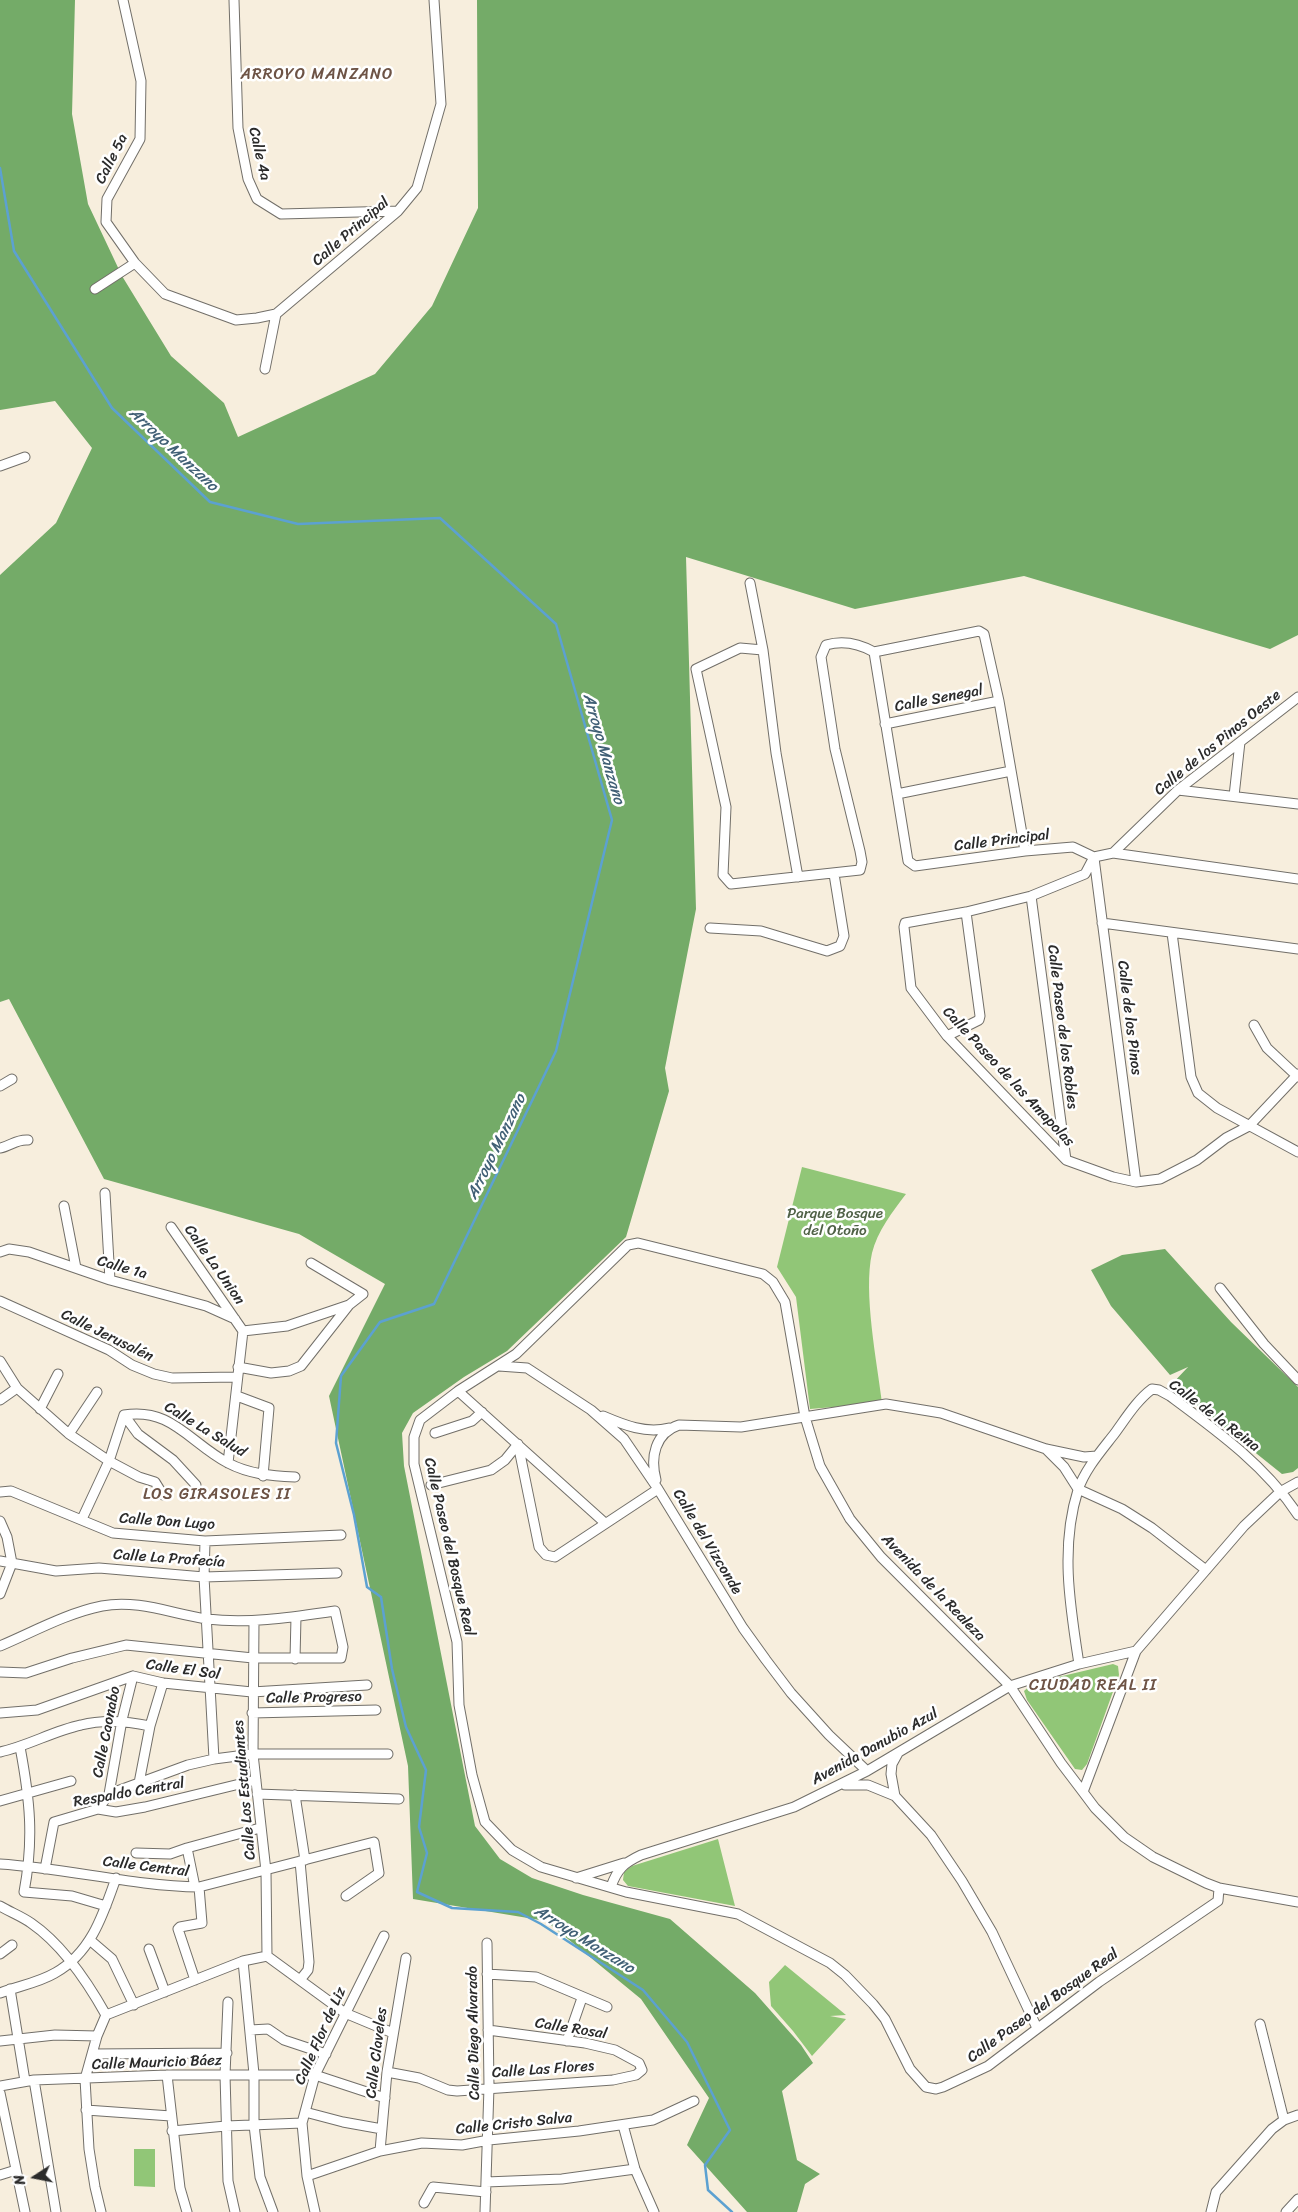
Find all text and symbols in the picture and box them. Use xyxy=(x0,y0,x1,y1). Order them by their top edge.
district label: ARROYO MANZANO xyxy=(238,65,396,85)
street label: Calle 4a xyxy=(244,126,274,182)
street label: Calle 5a xyxy=(92,131,132,187)
street label: Calle Principal xyxy=(309,194,393,270)
water label: Arroyo Manzano xyxy=(125,404,221,496)
street label: Calle Senegal xyxy=(893,682,985,716)
street label: Calle de los Pinos Oeste xyxy=(1151,686,1285,800)
water label: Arroyo Manzano xyxy=(578,691,628,807)
street label: Calle Principal xyxy=(953,826,1051,856)
street label: Calle Paseo de los Robles xyxy=(1043,944,1081,1110)
street label: Calle de los Pinos xyxy=(1113,960,1145,1076)
street label: Calle Paseo de las Amapolas xyxy=(938,1003,1078,1151)
water label: Arroyo Manzano xyxy=(463,1091,531,1203)
park label: Parque Bosque del Otoño xyxy=(787,1205,883,1240)
street label: Calle La Union xyxy=(180,1222,248,1308)
street label: Calle 1a xyxy=(95,1252,149,1284)
street label: Calle Jerusalén xyxy=(58,1306,156,1366)
street label: Calle de la Reina xyxy=(1165,1376,1263,1456)
street label: Calle La Salud xyxy=(161,1398,249,1462)
street label: Calle Paseo del Bosque Real xyxy=(420,1456,478,1638)
district label: LOS GIRASOLES II xyxy=(142,1485,292,1505)
street label: Calle del Vizconde xyxy=(669,1486,745,1598)
street label: Calle Don Lugo xyxy=(119,1510,215,1534)
street label: Avenida de la Realeza xyxy=(877,1531,989,1645)
street label: Calle La Profecía xyxy=(113,1546,225,1572)
street label: Calle El Sol xyxy=(145,1656,221,1684)
district label: CIUDAD REAL II xyxy=(1028,1676,1158,1696)
street label: Calle Caonabo xyxy=(89,1685,125,1779)
street label: Calle Progreso xyxy=(266,1688,362,1708)
street label: Avenida Danubio Azul xyxy=(809,1705,941,1789)
street label: Calle Los Estudiantes xyxy=(230,1719,260,1861)
street label: Respaldo Central xyxy=(72,1774,186,1812)
street label: Calle Central xyxy=(102,1853,190,1881)
water label: Arroyo Manzano xyxy=(530,1902,638,1978)
street label: Calle Paseo del Bosque Real xyxy=(964,1945,1122,2067)
street label: Calle Diego Alvarado xyxy=(464,1966,484,2100)
street label: Calle Flor de Liz xyxy=(291,1984,351,2088)
street label: Calle Claveles xyxy=(363,2007,391,2099)
street label: Calle Rosal xyxy=(534,2014,608,2044)
street label: Calle Mauricio Báez xyxy=(92,2052,222,2074)
street label: Calle Las Flores xyxy=(491,2057,595,2083)
street label: Calle Cristo Salva xyxy=(455,2109,573,2139)
north arrow xyxy=(10,2152,60,2202)
text: N xyxy=(7,2173,33,2187)

